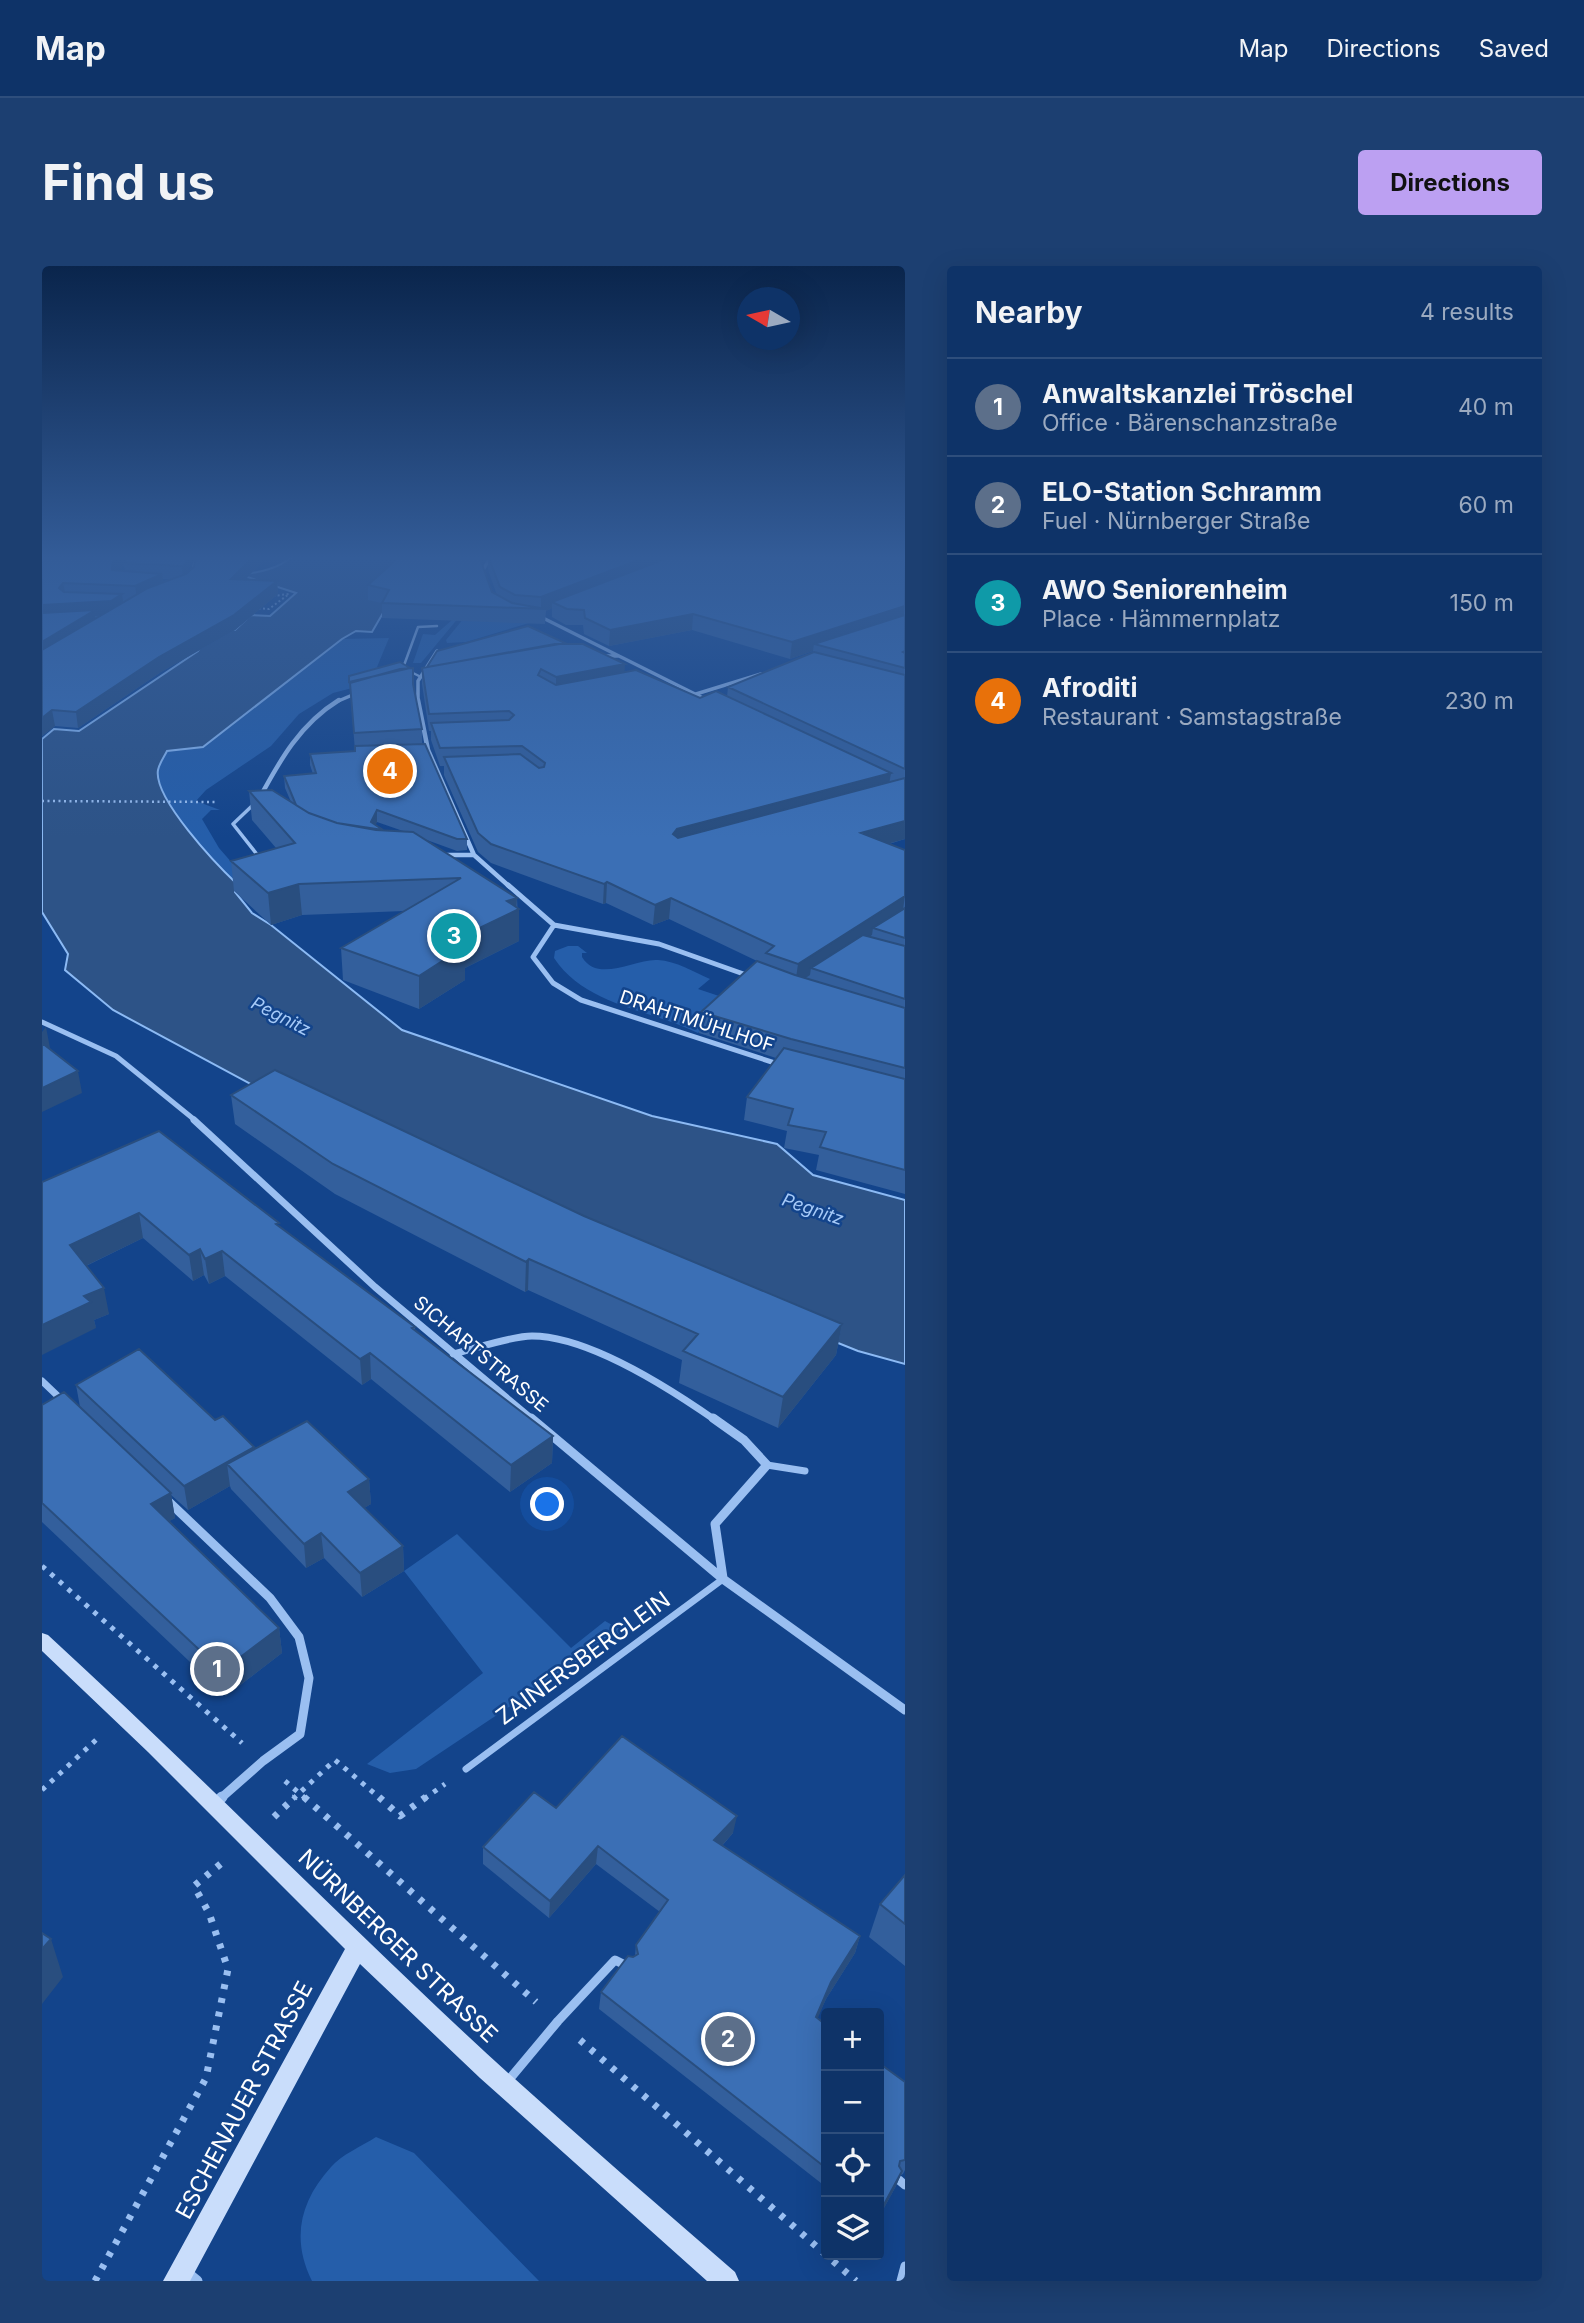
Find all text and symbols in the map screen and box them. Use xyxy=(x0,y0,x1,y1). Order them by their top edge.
text: Map xyxy=(35,28,106,68)
text: Map xyxy=(1239,34,1288,63)
text: Directions xyxy=(1326,34,1441,63)
text: Saved xyxy=(1479,34,1549,63)
button: Directions xyxy=(1358,150,1542,215)
text: Find us xyxy=(42,153,215,212)
north arrow xyxy=(737,287,800,350)
text: Nearby xyxy=(975,294,1083,330)
text: 4 results xyxy=(1420,298,1514,326)
text: Anwaltskanzlei Tröschel xyxy=(1042,378,1353,409)
text: 1 xyxy=(993,393,1003,421)
text: 40 m xyxy=(1458,393,1514,421)
text: Office · Bärenschanzstraße xyxy=(1042,409,1338,437)
text: ELO-Station Schramm xyxy=(1042,476,1322,507)
text: 2 xyxy=(991,491,1005,519)
text: 60 m xyxy=(1459,491,1514,519)
text: Fuel · Nürnberger Straße xyxy=(1042,507,1310,535)
text: AWO Seniorenheim xyxy=(1042,574,1288,605)
text: 3 xyxy=(991,589,1005,617)
text: 150 m xyxy=(1450,589,1514,617)
text: Place · Hämmernplatz xyxy=(1042,605,1280,633)
text: Afroditi xyxy=(1042,672,1137,703)
text: 4 xyxy=(990,687,1006,715)
text: 230 m xyxy=(1445,687,1514,715)
text: Restaurant · Samstagstraße xyxy=(1042,703,1342,731)
pin: 4 xyxy=(367,745,413,797)
pin: 3 xyxy=(431,910,477,962)
street label: DRAHTMÜHLHOF xyxy=(617,985,777,1057)
water label: Pegnitz xyxy=(248,992,314,1040)
water label: Pegnitz xyxy=(779,1189,847,1229)
street label: SICHARTSTRASSE xyxy=(409,1291,553,1417)
your location xyxy=(530,1487,564,1521)
street label: ZAINERSBERGLEIN xyxy=(490,1585,676,1731)
pin: 1 xyxy=(194,1643,240,1695)
street label: NÜRNBERGER STRASSE xyxy=(293,1843,503,2049)
street label: ESCHENAUER STRASSE xyxy=(169,1976,319,2224)
map controls xyxy=(821,2008,884,2260)
button: + xyxy=(821,2008,884,2071)
pin: 2 xyxy=(705,2013,751,2065)
button: − xyxy=(821,2071,884,2134)
button: locate xyxy=(821,2134,884,2197)
button: layers xyxy=(821,2197,884,2260)

